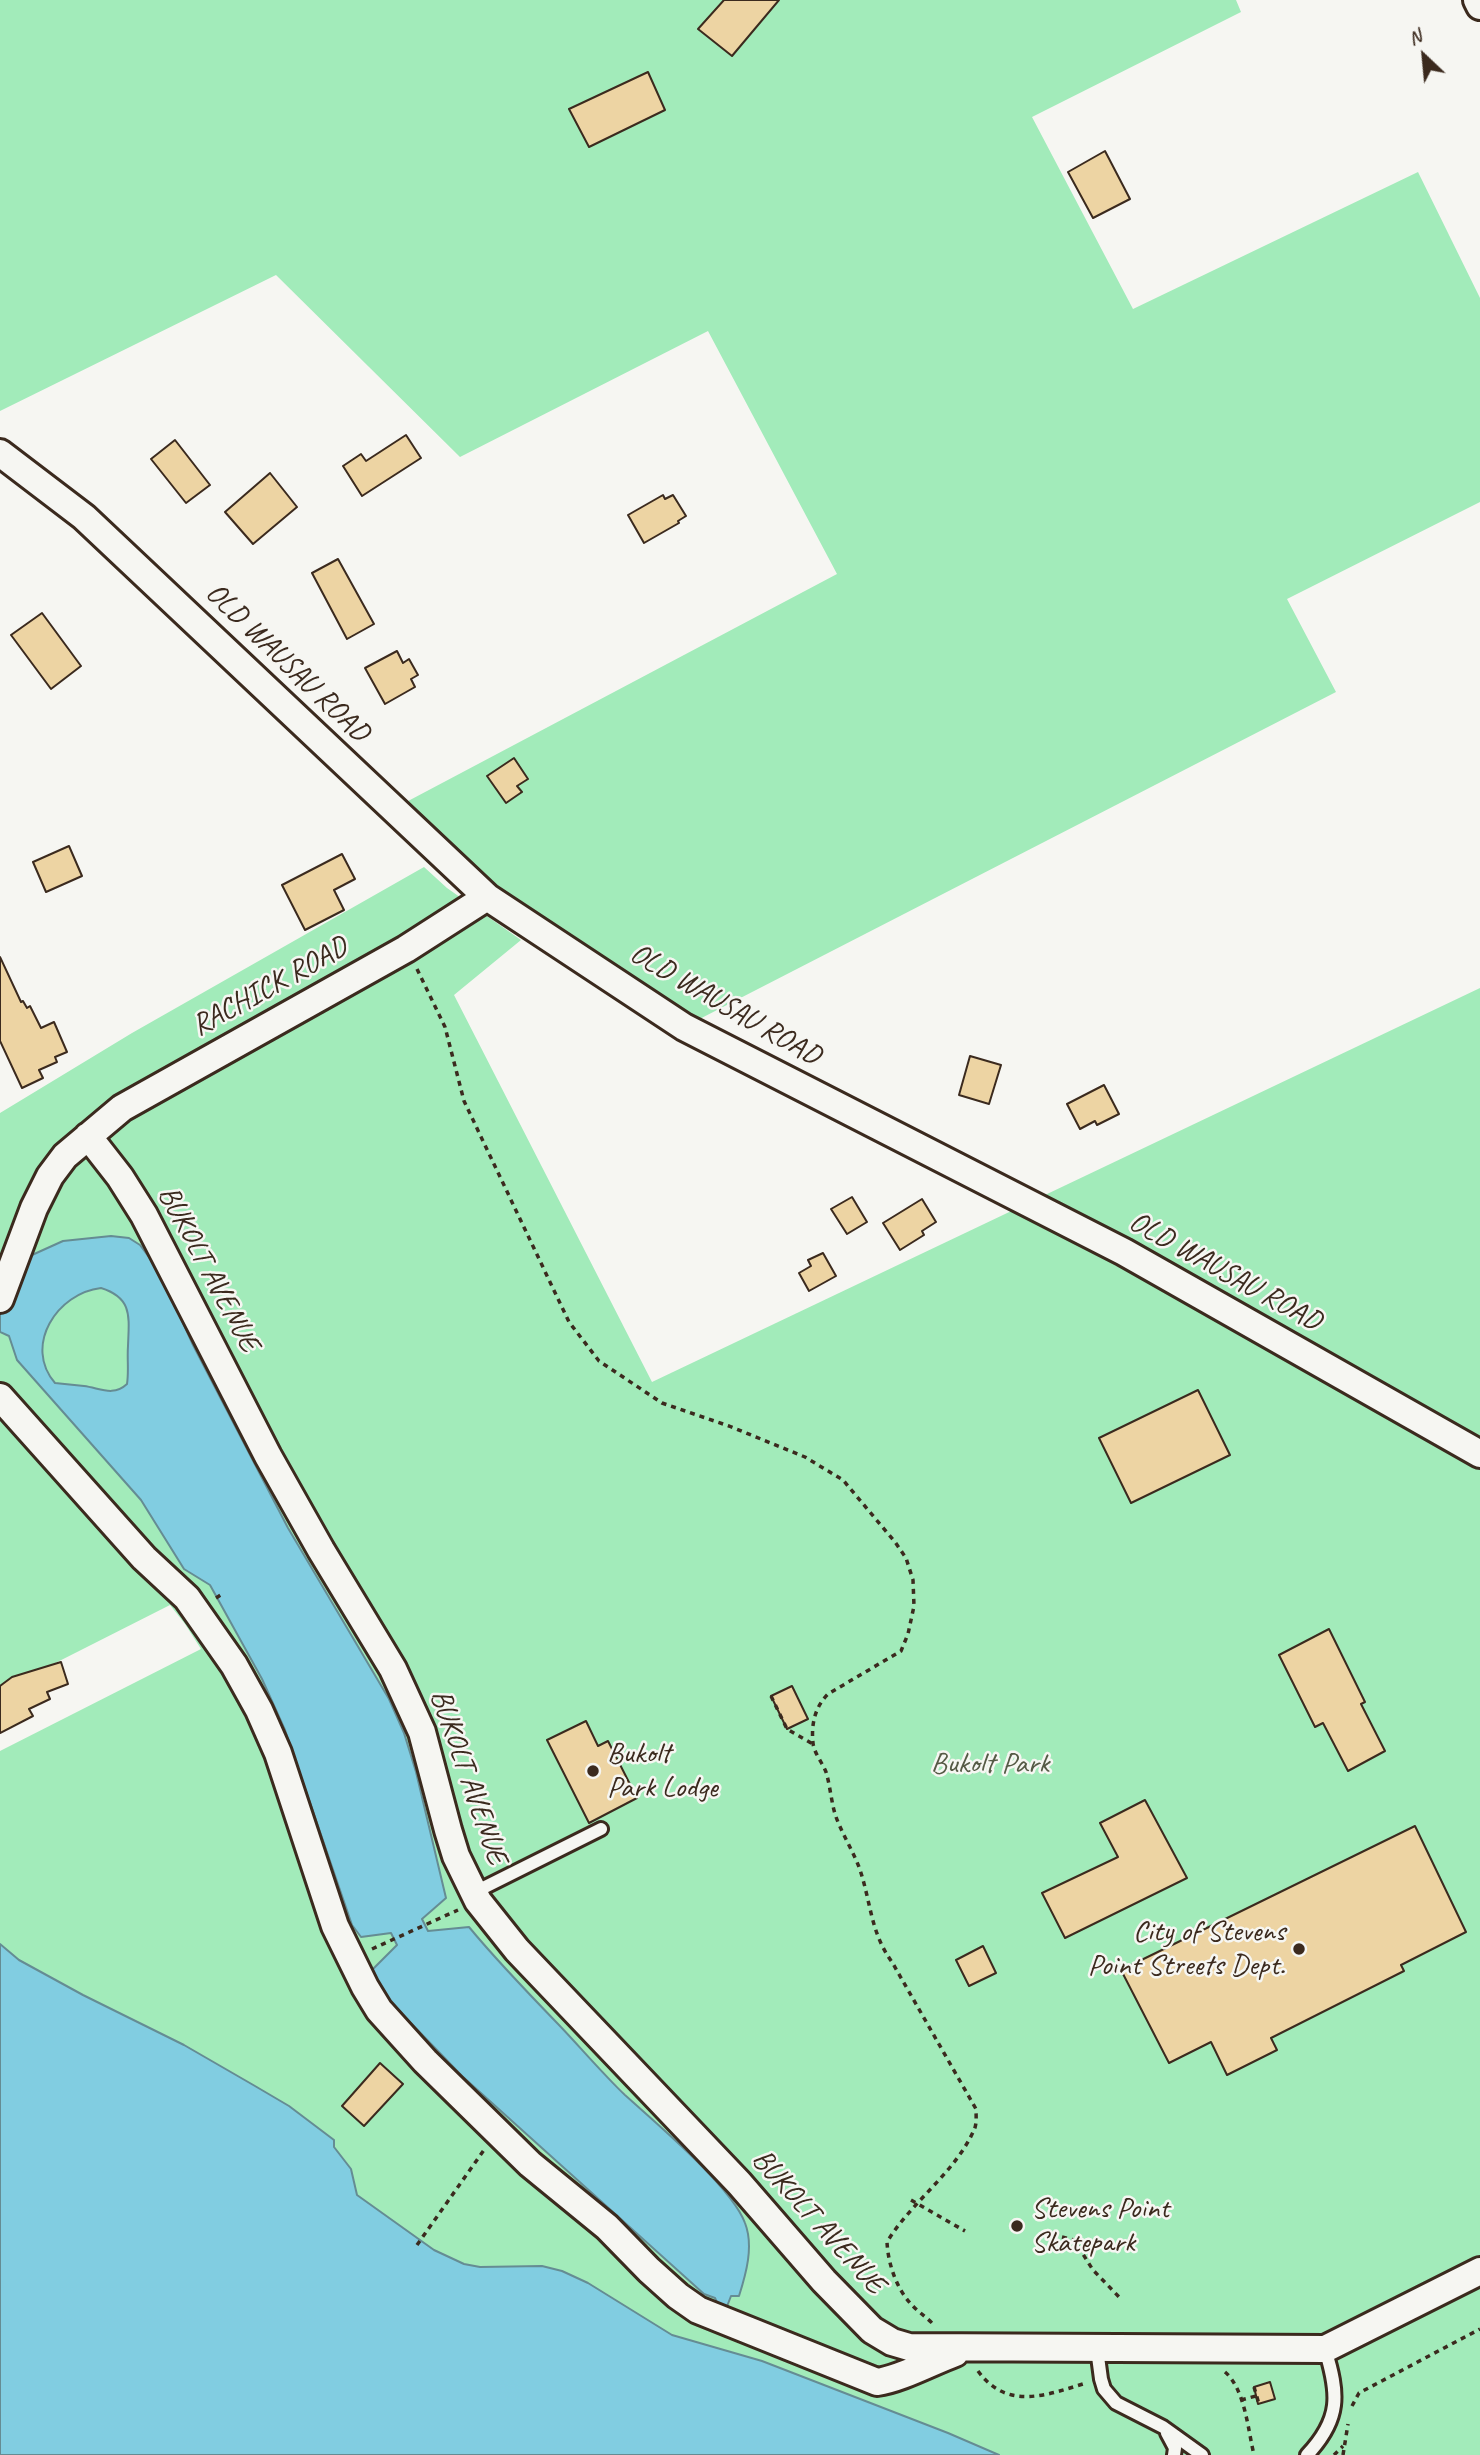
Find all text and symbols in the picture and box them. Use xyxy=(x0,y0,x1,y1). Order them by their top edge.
north arrow xyxy=(1389,21,1459,91)
text: N xyxy=(1404,24,1425,50)
street label: OLD WAUSAU ROAD xyxy=(197,576,377,750)
street label: RACHICK ROAD xyxy=(186,929,354,1045)
street label: OLD WAUSAU ROAD xyxy=(623,936,827,1074)
street label: BUKOLT AVENUE xyxy=(149,1180,267,1358)
street label: OLD WAUSAU ROAD xyxy=(1122,1204,1328,1340)
street label: BUKOLT AVENUE xyxy=(421,1685,515,1869)
place label: Bukolt Park Lodge xyxy=(607,1736,717,1806)
park label: Bukolt Park xyxy=(931,1746,1049,1782)
marker: Bukolt Park Lodge xyxy=(585,1763,601,1779)
place label: City of Stevens Point Streets Dept. xyxy=(1088,1914,1285,1984)
marker: City of Stevens Point Streets Dept. xyxy=(1291,1941,1307,1957)
street label: BUKOLT AVENUE xyxy=(744,2142,892,2302)
place label: Stevens Point Skatepark xyxy=(1031,2191,1169,2262)
marker: Stevens Point Skatepark xyxy=(1009,2218,1025,2234)

